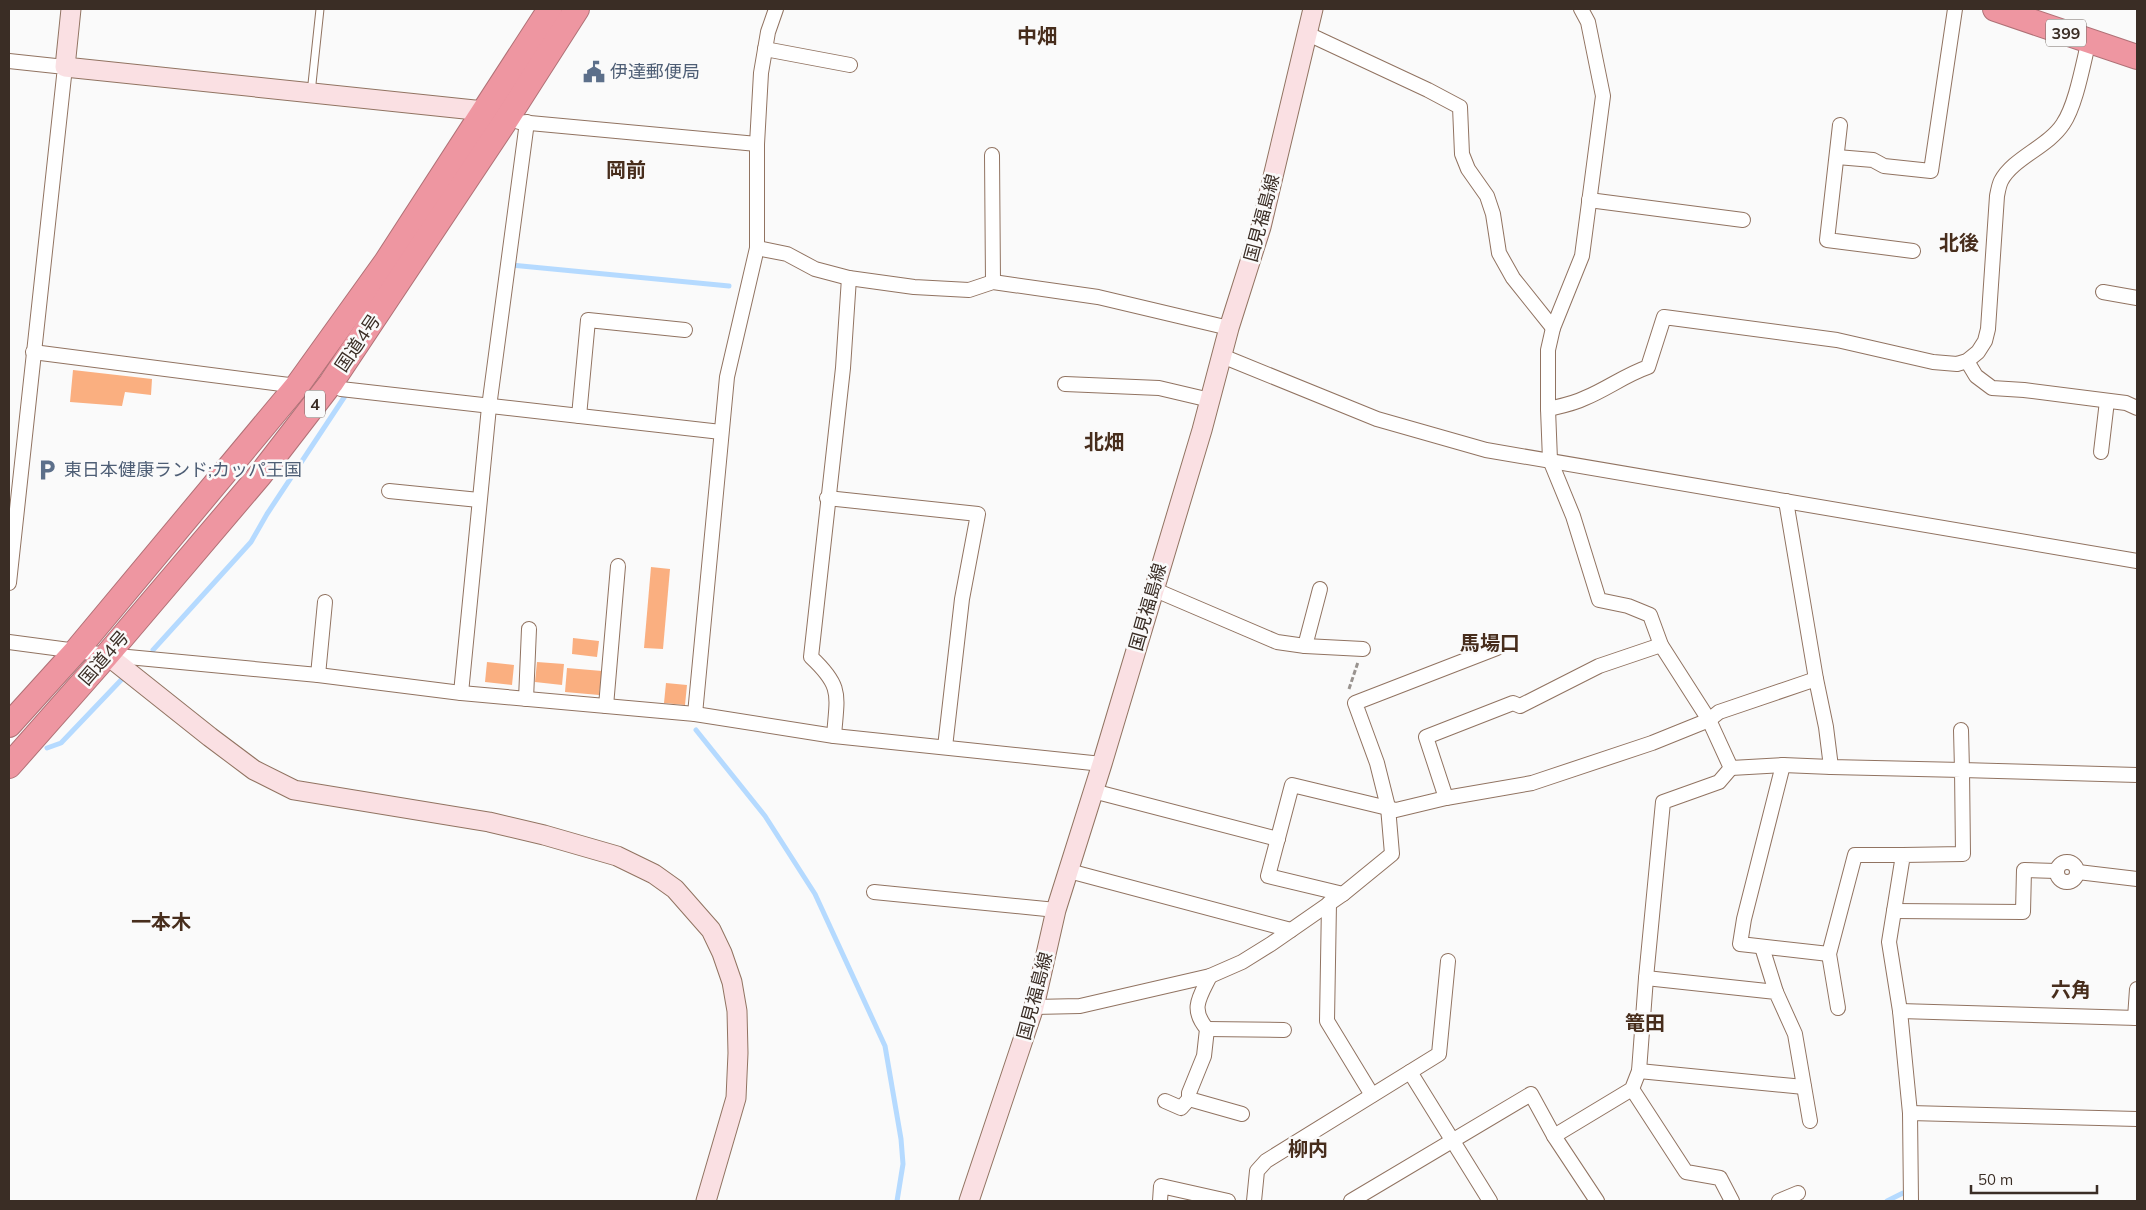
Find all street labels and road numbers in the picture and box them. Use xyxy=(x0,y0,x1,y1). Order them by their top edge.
road number: 399 xyxy=(2046,19,2086,46)
street label: 国見福島線 xyxy=(1239,171,1284,264)
street label: 国道4号 xyxy=(330,309,385,376)
road number: 4 xyxy=(305,390,325,418)
street label: 国見福島線 xyxy=(1124,560,1171,653)
street label: 国道4号 xyxy=(74,626,134,690)
street label: 国見福島線 xyxy=(1012,949,1057,1042)

